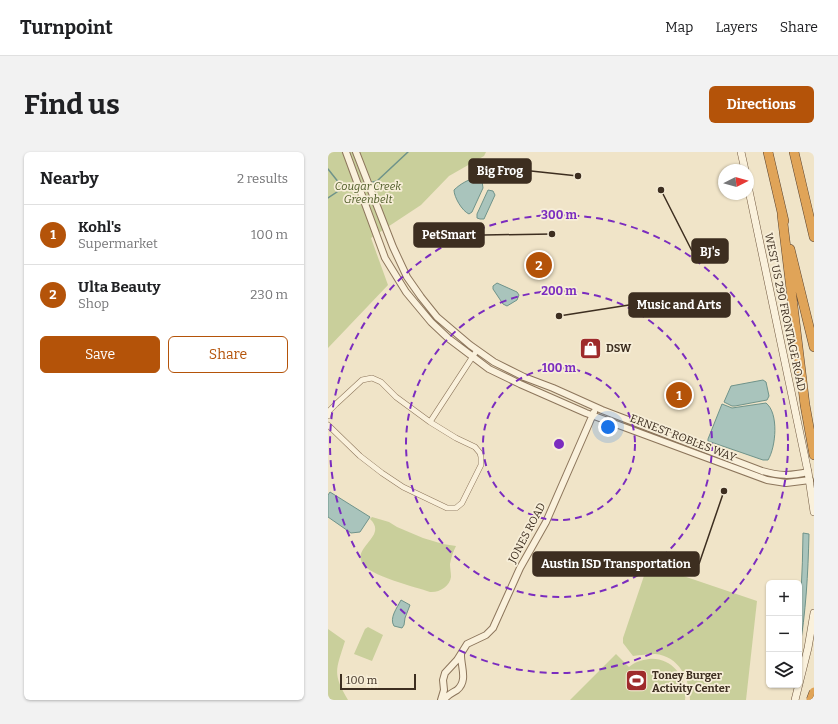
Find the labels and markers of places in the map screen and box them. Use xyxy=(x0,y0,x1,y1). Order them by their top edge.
callout: Big Frog xyxy=(469,159,531,183)
callout: PetSmart xyxy=(414,223,484,247)
callout: BJ's xyxy=(692,239,728,263)
pin: 2 xyxy=(526,250,552,280)
callout: Music and Arts xyxy=(629,293,730,317)
shop icon: DSW xyxy=(578,335,604,361)
place label: DSW xyxy=(606,342,632,355)
pin: 1 xyxy=(666,380,692,410)
centre of rings xyxy=(552,437,566,451)
callout: Austin ISD Transportation xyxy=(533,552,699,576)
sports icon: Toney Burger Activity Center xyxy=(623,668,649,694)
place label: Toney Burger Activity Center xyxy=(652,669,731,695)

